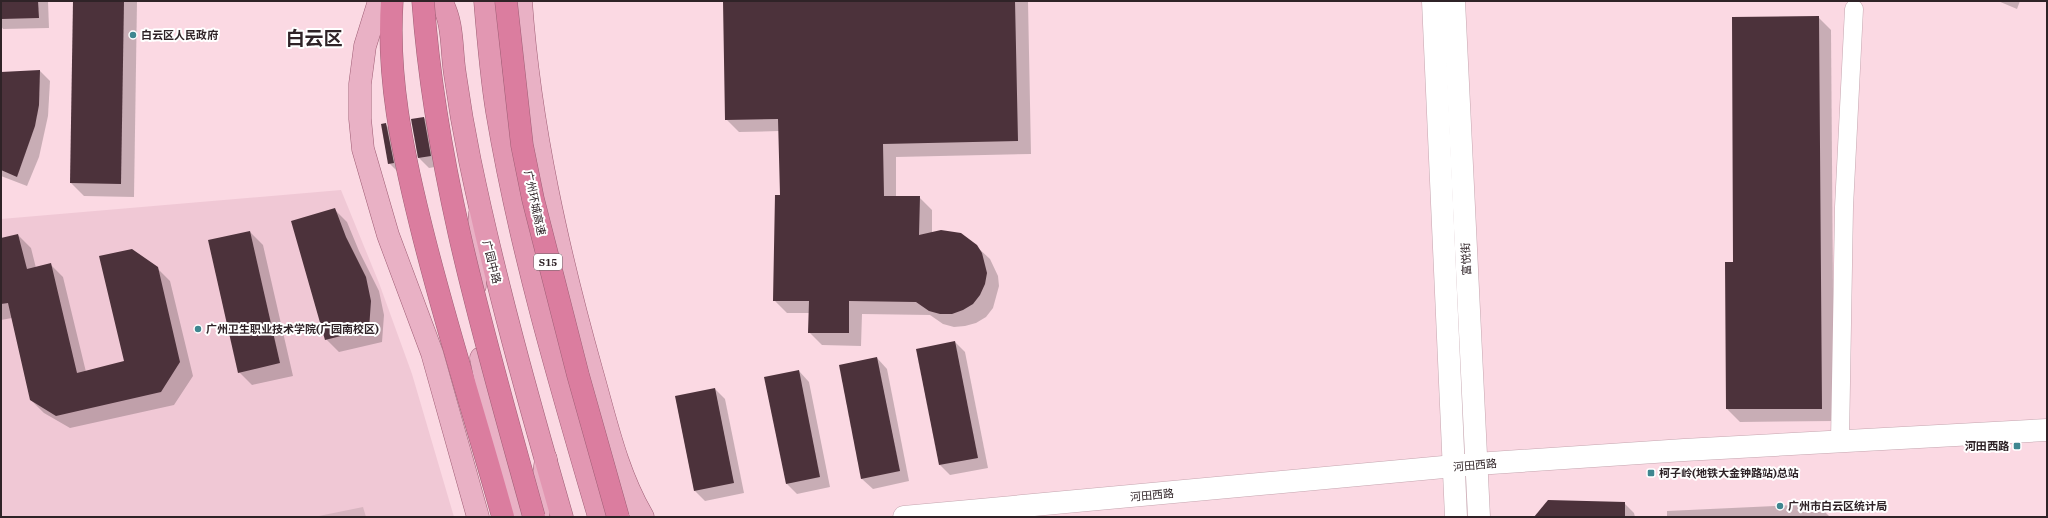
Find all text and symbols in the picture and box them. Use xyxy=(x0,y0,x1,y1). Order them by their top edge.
district label: 白云区 xyxy=(285,26,343,50)
place label: 白云区人民政府 xyxy=(141,28,218,42)
marker: 白云区人民政府 xyxy=(128,30,138,40)
street label: 广州环城高速 xyxy=(521,169,549,237)
street label: 广园中路 xyxy=(480,239,504,285)
street label: 富悦街 xyxy=(1458,242,1474,276)
road number: S15 xyxy=(534,254,562,270)
place label: 广州卫生职业技术学院(广园南校区) xyxy=(206,322,379,336)
marker: 广州卫生职业技术学院(广园南校区) xyxy=(193,324,203,334)
place label: 河田西路 xyxy=(1965,439,2010,453)
marker: 河田西路 xyxy=(2012,441,2022,451)
street label: 河田西路 xyxy=(1452,456,1498,474)
place label: 柯子岭(地铁大金钟路站)总站 xyxy=(1659,466,1799,480)
marker: 柯子岭(地铁大金钟路站)总站 xyxy=(1646,468,1656,478)
street label: 河田西路 xyxy=(1129,486,1175,504)
place label: 广州市白云区统计局 xyxy=(1788,499,1887,513)
marker: 广州市白云区统计局 xyxy=(1775,501,1785,511)

